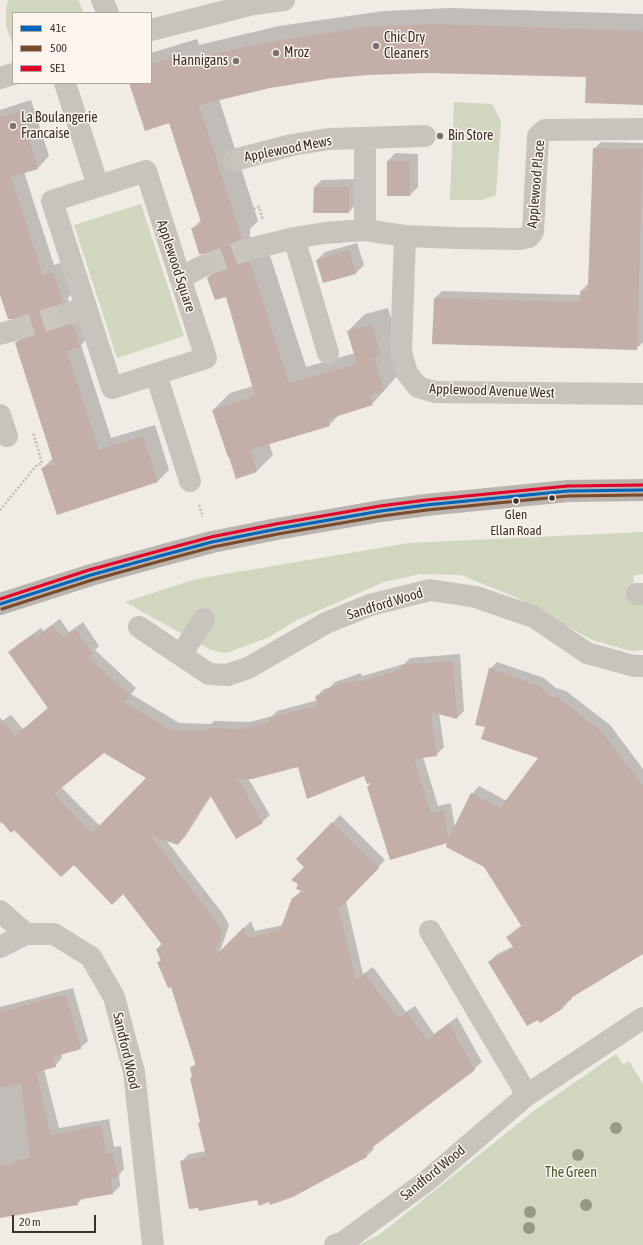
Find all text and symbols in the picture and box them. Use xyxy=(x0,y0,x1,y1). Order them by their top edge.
legend xyxy=(12,12,152,84)
text: 41c xyxy=(50,21,66,35)
place label: Chic Dry Cleaners xyxy=(384,30,429,62)
text: 500 xyxy=(50,41,67,55)
marker: Chic Dry Cleaners xyxy=(371,41,381,51)
place label: Mroz xyxy=(284,45,309,61)
marker: Mroz xyxy=(271,48,281,58)
place label: Hannigans xyxy=(173,53,228,69)
marker: Hannigans xyxy=(231,56,241,66)
text: SE1 xyxy=(50,61,66,75)
place label: La Boulangerie Francaise xyxy=(21,110,98,142)
marker: La Boulangerie Francaise xyxy=(8,121,18,131)
place label: Bin Store xyxy=(448,128,493,144)
marker: Bin Store xyxy=(435,131,445,141)
street label: Applewood Mews xyxy=(243,132,333,166)
street label: Applewood Place xyxy=(524,139,548,229)
street label: Applewood Square xyxy=(153,218,199,314)
street label: Applewood Avenue West xyxy=(429,380,555,402)
unlabelled marker xyxy=(547,493,557,503)
marker: Glen Ellan Road xyxy=(511,496,521,506)
place label: Glen Ellan Road xyxy=(490,507,542,538)
street label: Sandford Wood xyxy=(345,584,425,624)
street label: Sandford Wood xyxy=(109,1011,143,1091)
street label: Sandford Wood xyxy=(397,1142,469,1204)
park label: The Green xyxy=(545,1165,597,1181)
scale bar xyxy=(14,1207,98,1233)
text: 20 m xyxy=(19,1215,41,1229)

